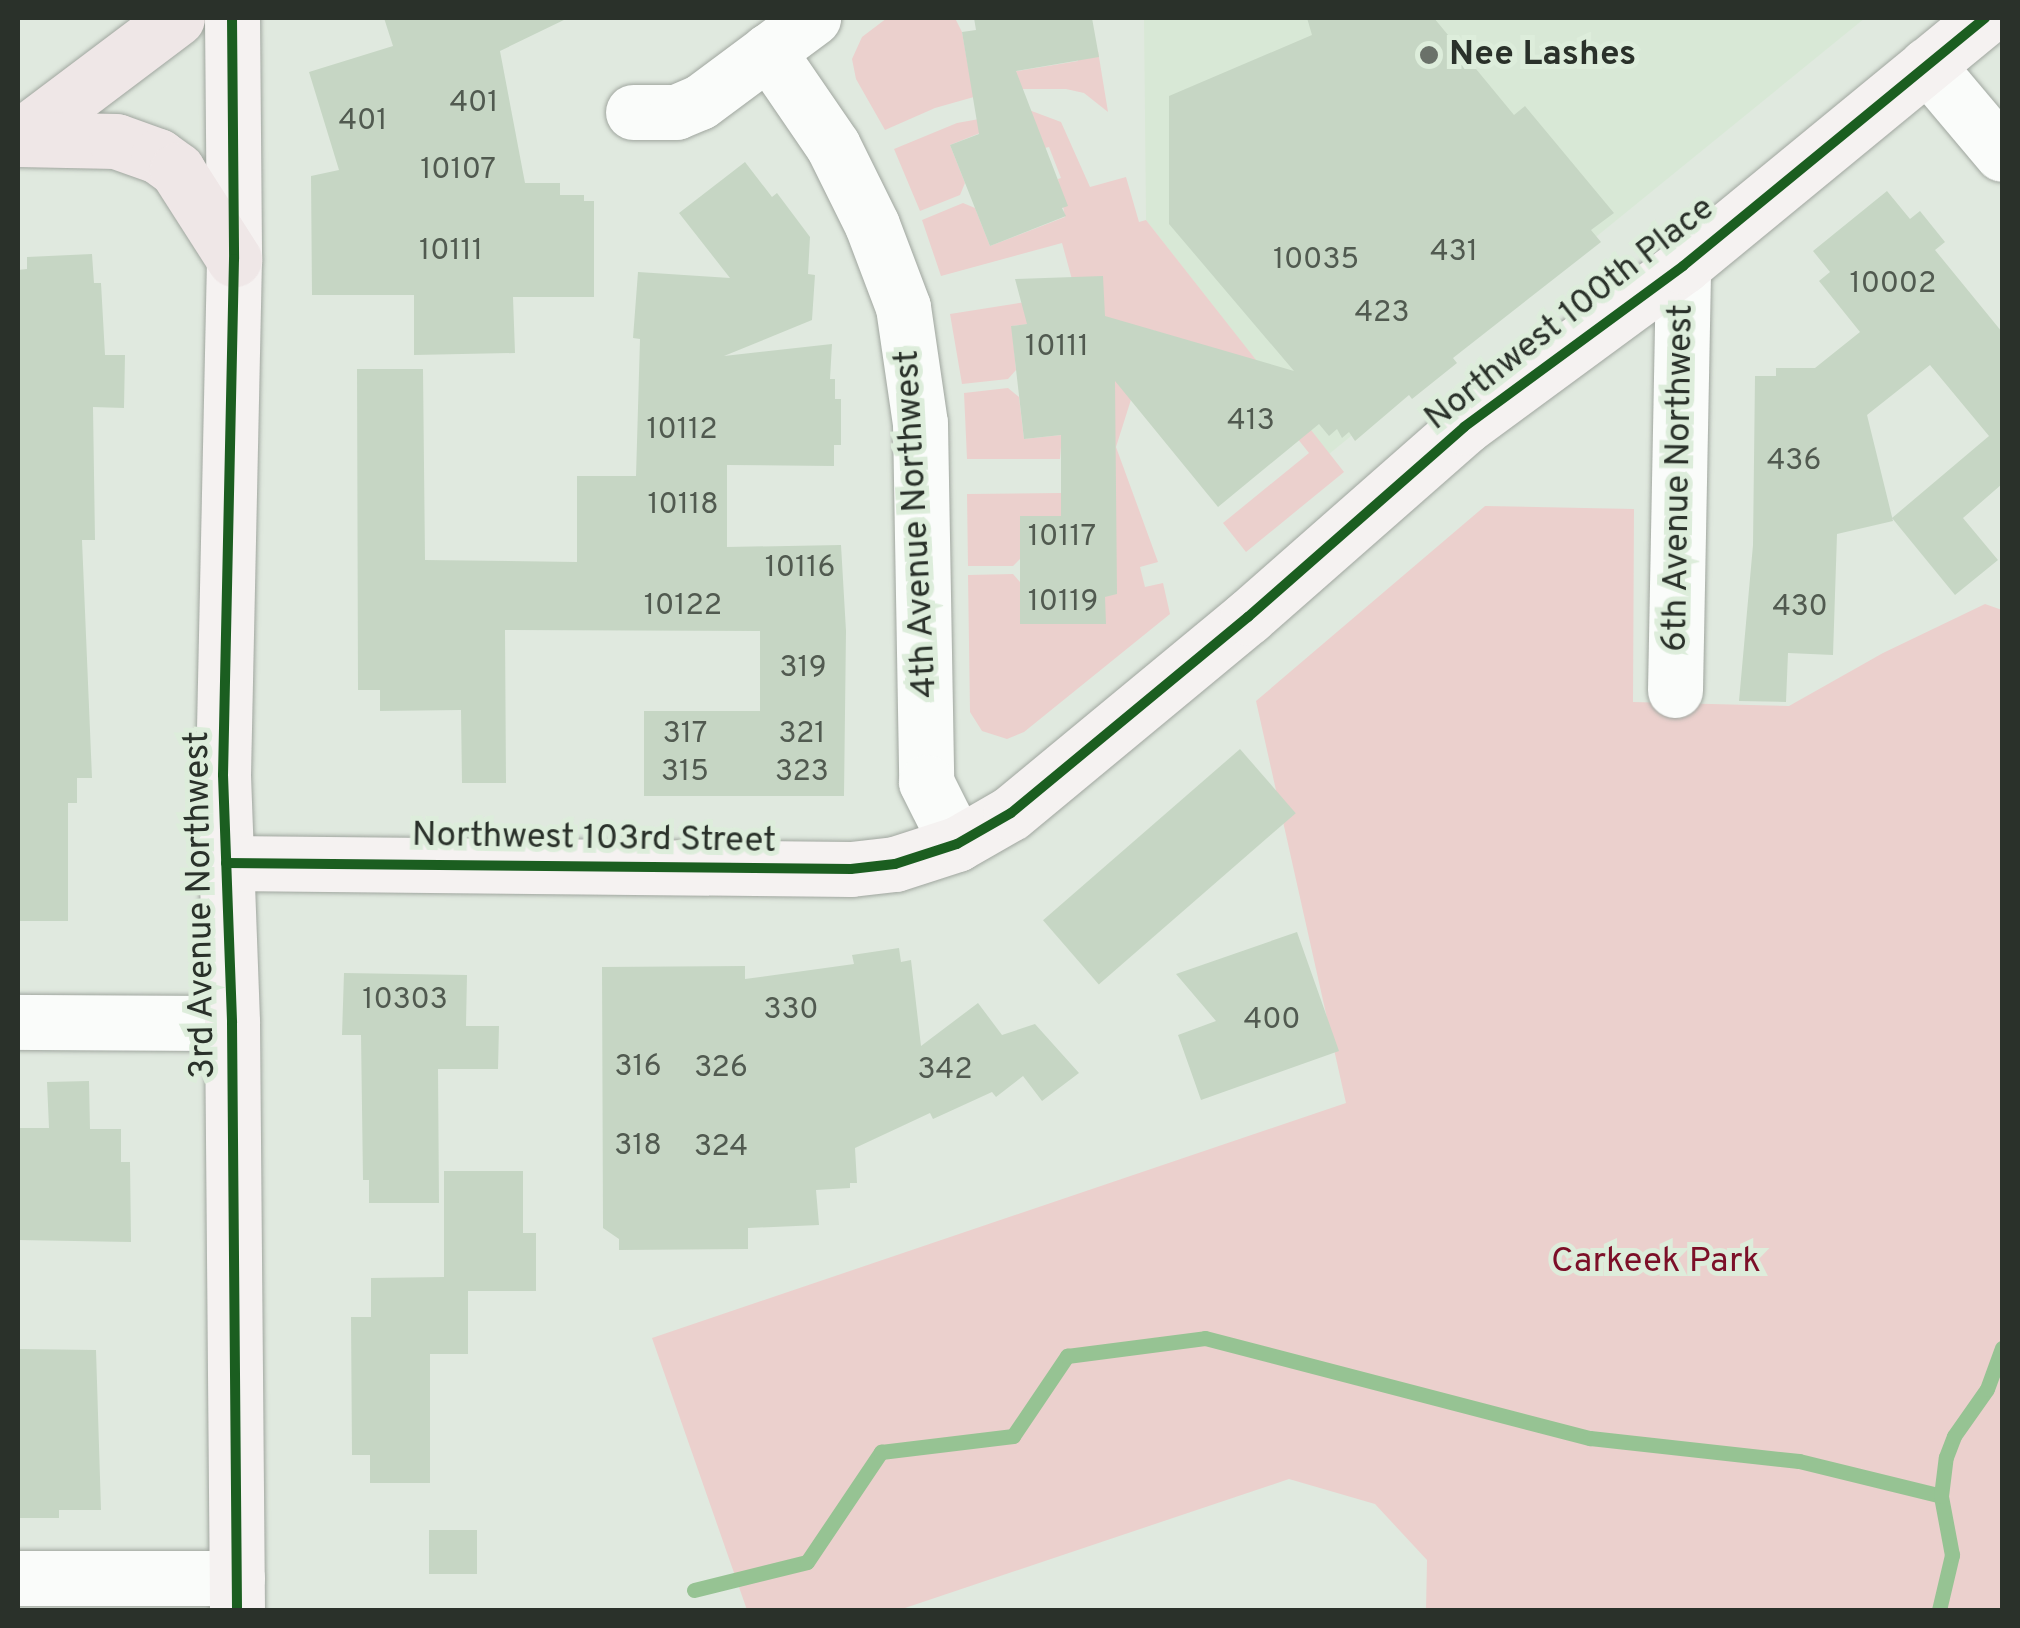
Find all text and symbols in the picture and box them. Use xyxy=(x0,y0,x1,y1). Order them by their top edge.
place label: Nee Lashes xyxy=(1449,34,1636,76)
marker: Nee Lashes xyxy=(1418,44,1440,66)
house number: 401 xyxy=(449,86,499,122)
house number: 401 xyxy=(338,104,388,140)
house number: 10107 xyxy=(420,153,496,189)
street label: Northwest 100th Place xyxy=(1417,188,1723,440)
house number: 10111 xyxy=(419,234,483,270)
house number: 431 xyxy=(1430,235,1478,271)
house number: 10035 xyxy=(1273,243,1359,279)
house number: 10002 xyxy=(1850,267,1936,303)
house number: 423 xyxy=(1354,296,1410,332)
street label: 6th Avenue Northwest xyxy=(1655,303,1703,653)
house number: 10111 xyxy=(1025,330,1089,366)
street label: 4th Avenue Northwest xyxy=(887,348,947,700)
house number: 413 xyxy=(1227,404,1275,440)
house number: 10112 xyxy=(646,413,718,449)
house number: 436 xyxy=(1767,444,1821,480)
house number: 10118 xyxy=(647,488,719,524)
house number: 10117 xyxy=(1028,520,1096,556)
house number: 10116 xyxy=(765,551,835,587)
house number: 10119 xyxy=(1028,585,1098,621)
house number: 10122 xyxy=(644,589,722,625)
house number: 430 xyxy=(1772,590,1828,626)
house number: 319 xyxy=(779,651,827,687)
house number: 317 xyxy=(663,717,707,753)
house number: 321 xyxy=(778,717,826,753)
street label: 3rd Avenue Northwest xyxy=(177,730,225,1080)
house number: 315 xyxy=(661,755,709,791)
house number: 323 xyxy=(775,755,829,791)
street label: Northwest 103rd Street xyxy=(411,815,777,863)
house number: 10303 xyxy=(362,983,448,1019)
house number: 330 xyxy=(763,993,819,1029)
house number: 400 xyxy=(1244,1003,1300,1039)
house number: 316 xyxy=(614,1050,662,1086)
house number: 326 xyxy=(694,1051,748,1087)
house number: 342 xyxy=(917,1053,973,1089)
house number: 318 xyxy=(614,1129,662,1165)
house number: 324 xyxy=(694,1130,748,1166)
park label: Carkeek Park xyxy=(1551,1241,1761,1283)

